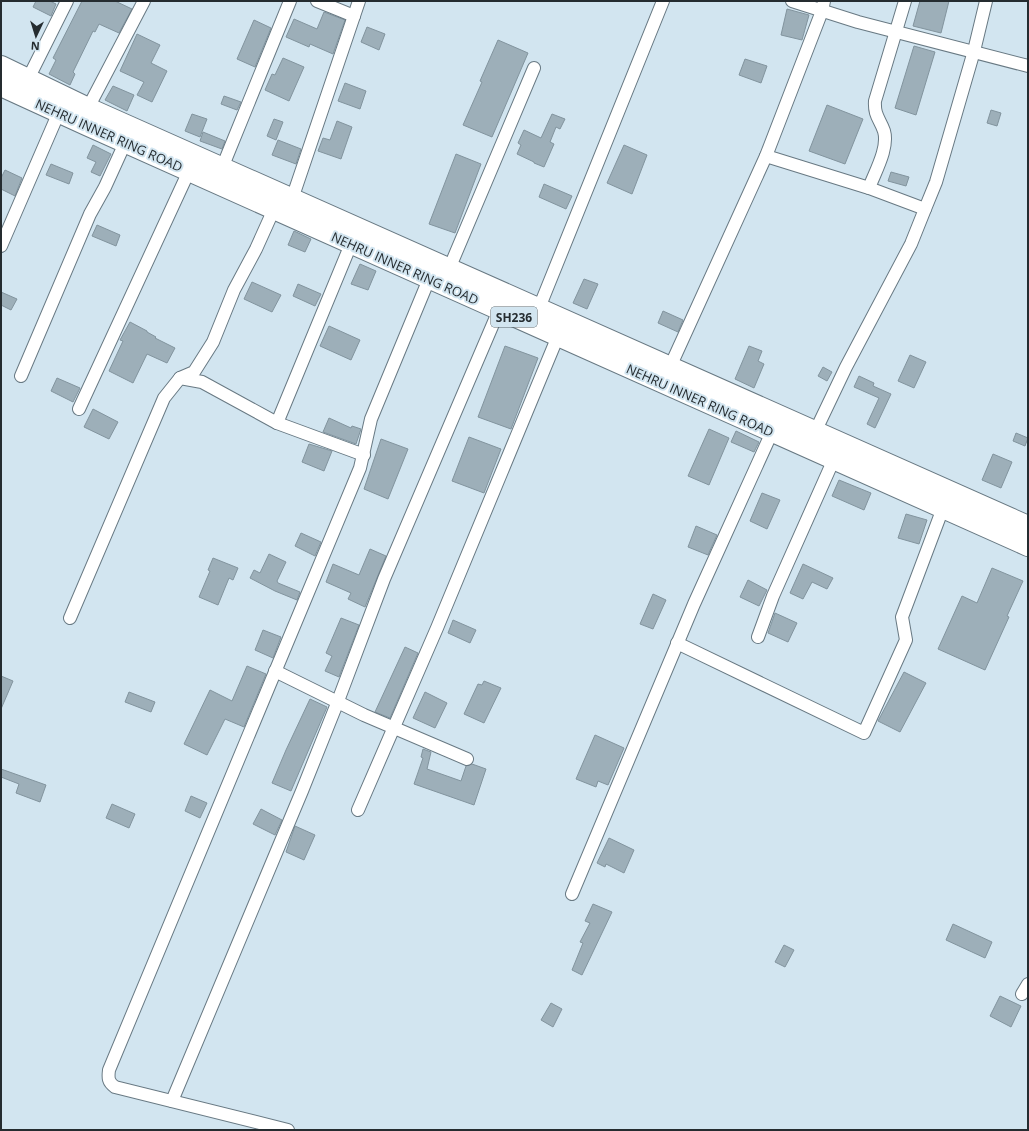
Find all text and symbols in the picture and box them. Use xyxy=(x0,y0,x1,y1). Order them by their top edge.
north arrow xyxy=(16,16,56,56)
text: N xyxy=(30,39,40,54)
street label: NEHRU INNER RING ROAD xyxy=(33,94,185,176)
street label: NEHRU INNER RING ROAD xyxy=(329,227,481,309)
road number: SH236 xyxy=(491,307,537,327)
street label: NEHRU INNER RING ROAD xyxy=(624,359,776,441)

